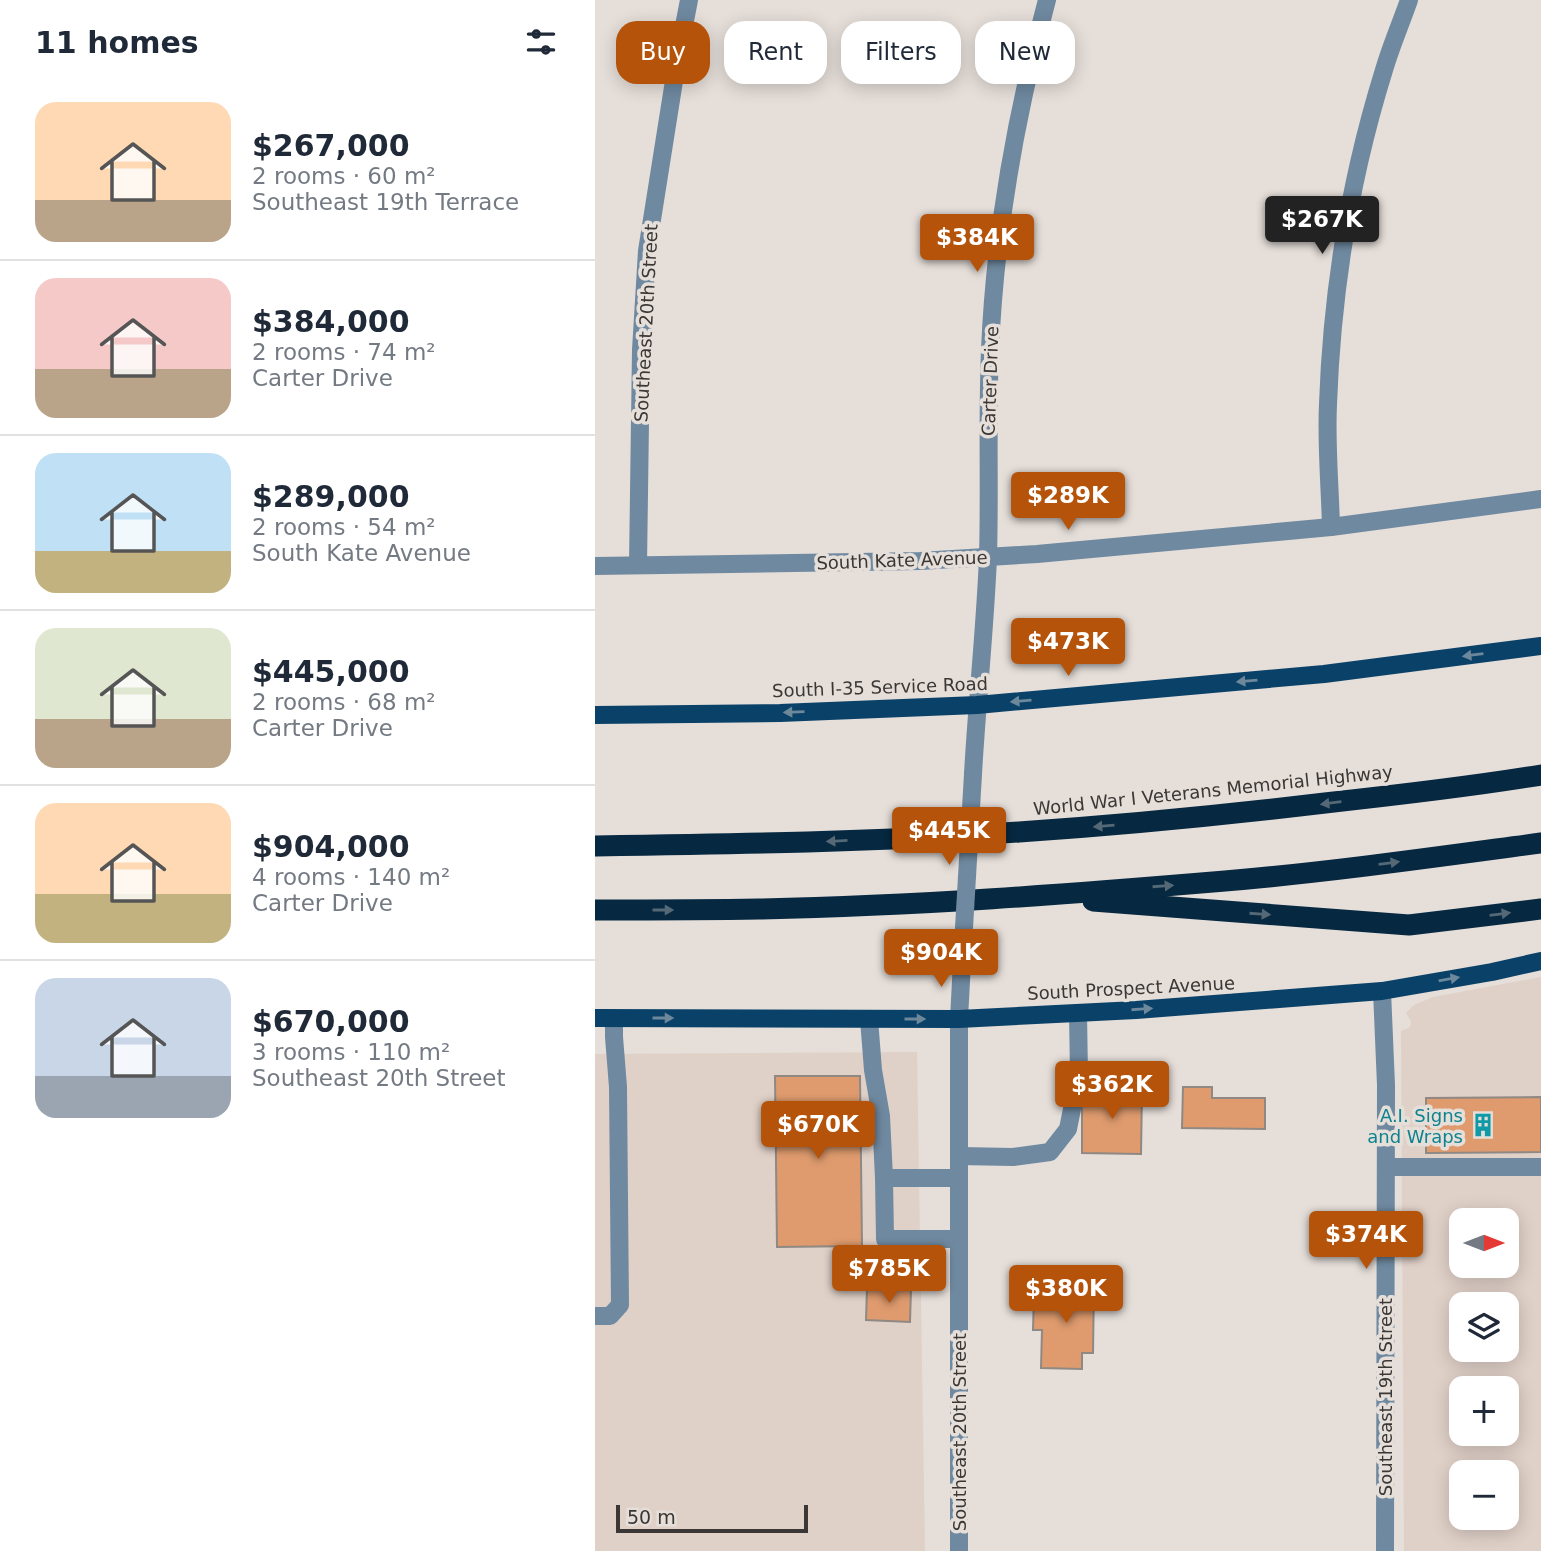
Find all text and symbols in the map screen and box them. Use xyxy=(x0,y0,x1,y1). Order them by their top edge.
chip: Buy xyxy=(616,21,710,84)
chip: Rent xyxy=(724,21,827,84)
chip: Filters xyxy=(841,21,961,84)
chip: New xyxy=(975,21,1075,84)
icon: filters xyxy=(522,23,560,61)
text: 11 homes xyxy=(35,25,199,60)
text: $267,000 xyxy=(252,128,410,163)
icon: home xyxy=(91,130,175,214)
text: 2 rooms · 60 m² xyxy=(252,163,436,189)
text: Southeast 19th Terrace xyxy=(252,189,519,215)
pin: $267K xyxy=(1273,196,1371,256)
text: $267K xyxy=(1281,206,1363,232)
pin: $384K xyxy=(928,215,1026,274)
street label: Southeast 20th Street xyxy=(630,223,662,423)
text: $384K xyxy=(936,224,1018,250)
text: $384,000 xyxy=(252,304,410,339)
icon: home xyxy=(91,306,175,390)
street label: Carter Drive xyxy=(978,326,1002,436)
text: 2 rooms · 74 m² xyxy=(252,339,436,365)
text: Carter Drive xyxy=(252,365,393,391)
pin: $289K xyxy=(1019,472,1117,532)
text: $289,000 xyxy=(252,479,410,514)
icon: home xyxy=(91,481,175,565)
text: $289K xyxy=(1027,482,1109,508)
text: 2 rooms · 54 m² xyxy=(252,514,436,540)
text: South Kate Avenue xyxy=(252,540,471,566)
street label: South Kate Avenue xyxy=(816,547,988,573)
pin: $473K xyxy=(1019,618,1117,678)
text: $473K xyxy=(1027,628,1109,654)
one-way arrow xyxy=(1462,649,1484,660)
text: $445,000 xyxy=(252,654,410,689)
icon: home xyxy=(91,656,175,740)
street label: South I-35 Service Road xyxy=(772,673,988,701)
one-way arrow xyxy=(1236,676,1258,687)
text: 2 rooms · 68 m² xyxy=(252,689,436,715)
one-way arrow xyxy=(1010,696,1032,707)
one-way arrow xyxy=(782,707,804,718)
text: Carter Drive xyxy=(252,715,393,741)
street label: World War I Veterans Memorial Highway xyxy=(1032,761,1394,819)
one-way arrow xyxy=(1319,797,1341,808)
pin: $445K xyxy=(900,808,998,867)
text: $445K xyxy=(908,817,990,843)
one-way arrow xyxy=(1093,821,1115,832)
text: $904,000 xyxy=(252,829,410,864)
icon: home xyxy=(91,831,175,915)
one-way arrow xyxy=(826,836,848,847)
one-way arrow xyxy=(1378,857,1400,868)
text: 4 rooms · 140 m² xyxy=(252,864,450,890)
one-way arrow xyxy=(1152,880,1174,891)
text: Carter Drive xyxy=(252,890,393,916)
one-way arrow xyxy=(652,904,674,916)
one-way arrow xyxy=(1489,908,1511,919)
one-way arrow xyxy=(1250,909,1272,920)
pin: $904K xyxy=(892,930,990,989)
text: $904K xyxy=(900,939,982,965)
street label: South Prospect Avenue xyxy=(1027,972,1235,1004)
one-way arrow xyxy=(1438,973,1460,984)
text: $670,000 xyxy=(252,1004,410,1039)
one-way arrow xyxy=(1132,1004,1154,1015)
icon: home xyxy=(91,1006,175,1090)
one-way arrow xyxy=(652,1012,674,1024)
one-way arrow xyxy=(904,1013,926,1025)
text: 3 rooms · 110 m² xyxy=(252,1039,450,1065)
pin: $362K xyxy=(1063,1062,1161,1121)
text: Southeast 20th Street xyxy=(252,1065,505,1091)
text: $362K xyxy=(1071,1071,1153,1097)
pin: $670K xyxy=(769,1102,867,1161)
place label: A.I. Signs and Wraps xyxy=(1367,1105,1463,1147)
text: $670K xyxy=(777,1111,859,1137)
building icon: A.I. Signs and Wraps xyxy=(1469,1111,1497,1139)
north arrow xyxy=(1449,1208,1519,1278)
map controls xyxy=(1449,1208,1519,1530)
pin: $374K xyxy=(1317,1212,1415,1271)
text: $374K xyxy=(1325,1221,1407,1247)
pin: $785K xyxy=(840,1246,938,1305)
text: $785K xyxy=(848,1255,930,1281)
pin: $380K xyxy=(1017,1266,1115,1325)
text: $380K xyxy=(1025,1275,1107,1301)
button: layers xyxy=(1449,1292,1519,1362)
street label: Southeast 19th Street xyxy=(1375,1298,1396,1496)
street label: Southeast 20th Street xyxy=(949,1333,970,1531)
button: + xyxy=(1449,1376,1519,1446)
button: − xyxy=(1449,1460,1519,1530)
scale bar xyxy=(616,1502,809,1534)
text: 50 m xyxy=(627,1506,676,1528)

